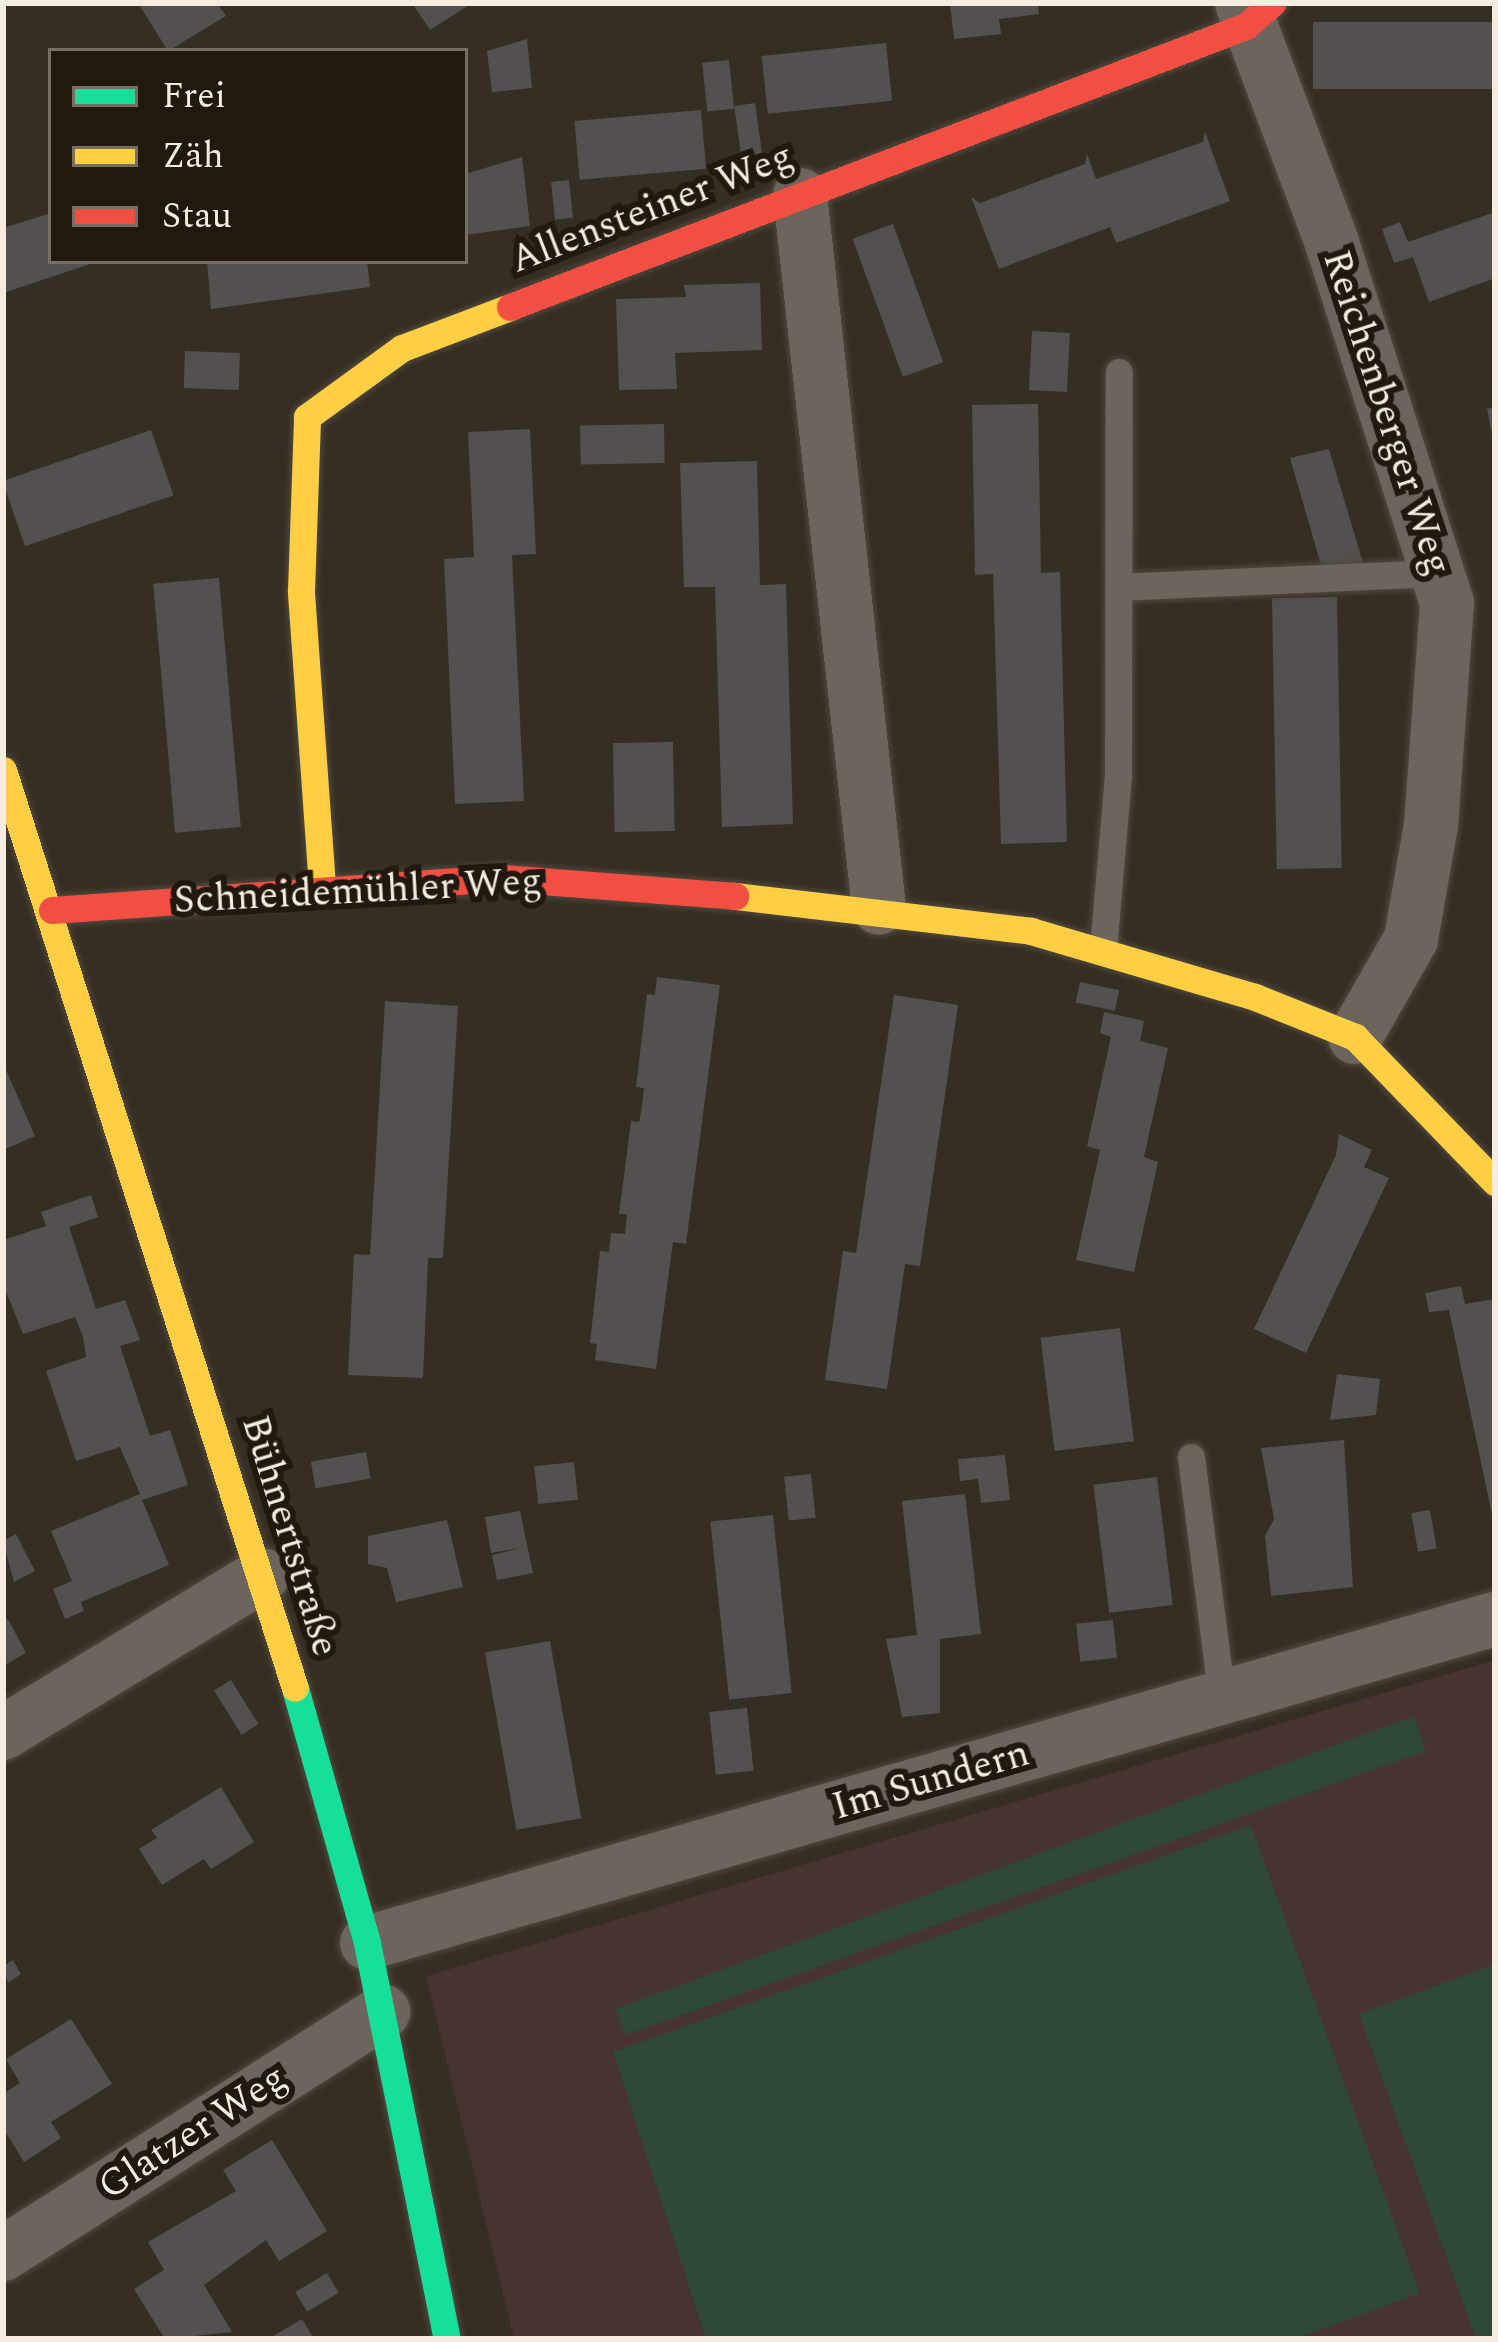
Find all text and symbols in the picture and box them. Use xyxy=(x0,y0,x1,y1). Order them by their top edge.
legend xyxy=(48,48,468,264)
text: Frei xyxy=(162,69,226,124)
text: Zäh xyxy=(162,129,224,184)
street label: Allensteiner Weg xyxy=(504,134,800,284)
text: Stau xyxy=(162,189,232,244)
street label: Reichenberger Weg xyxy=(1311,245,1461,581)
street label: Schneidemühler Weg xyxy=(173,859,543,925)
street label: Bühnertstraße xyxy=(230,1410,348,1662)
street label: Im Sundern xyxy=(827,1731,1035,1831)
street label: Glatzer Weg xyxy=(90,2055,296,2211)

